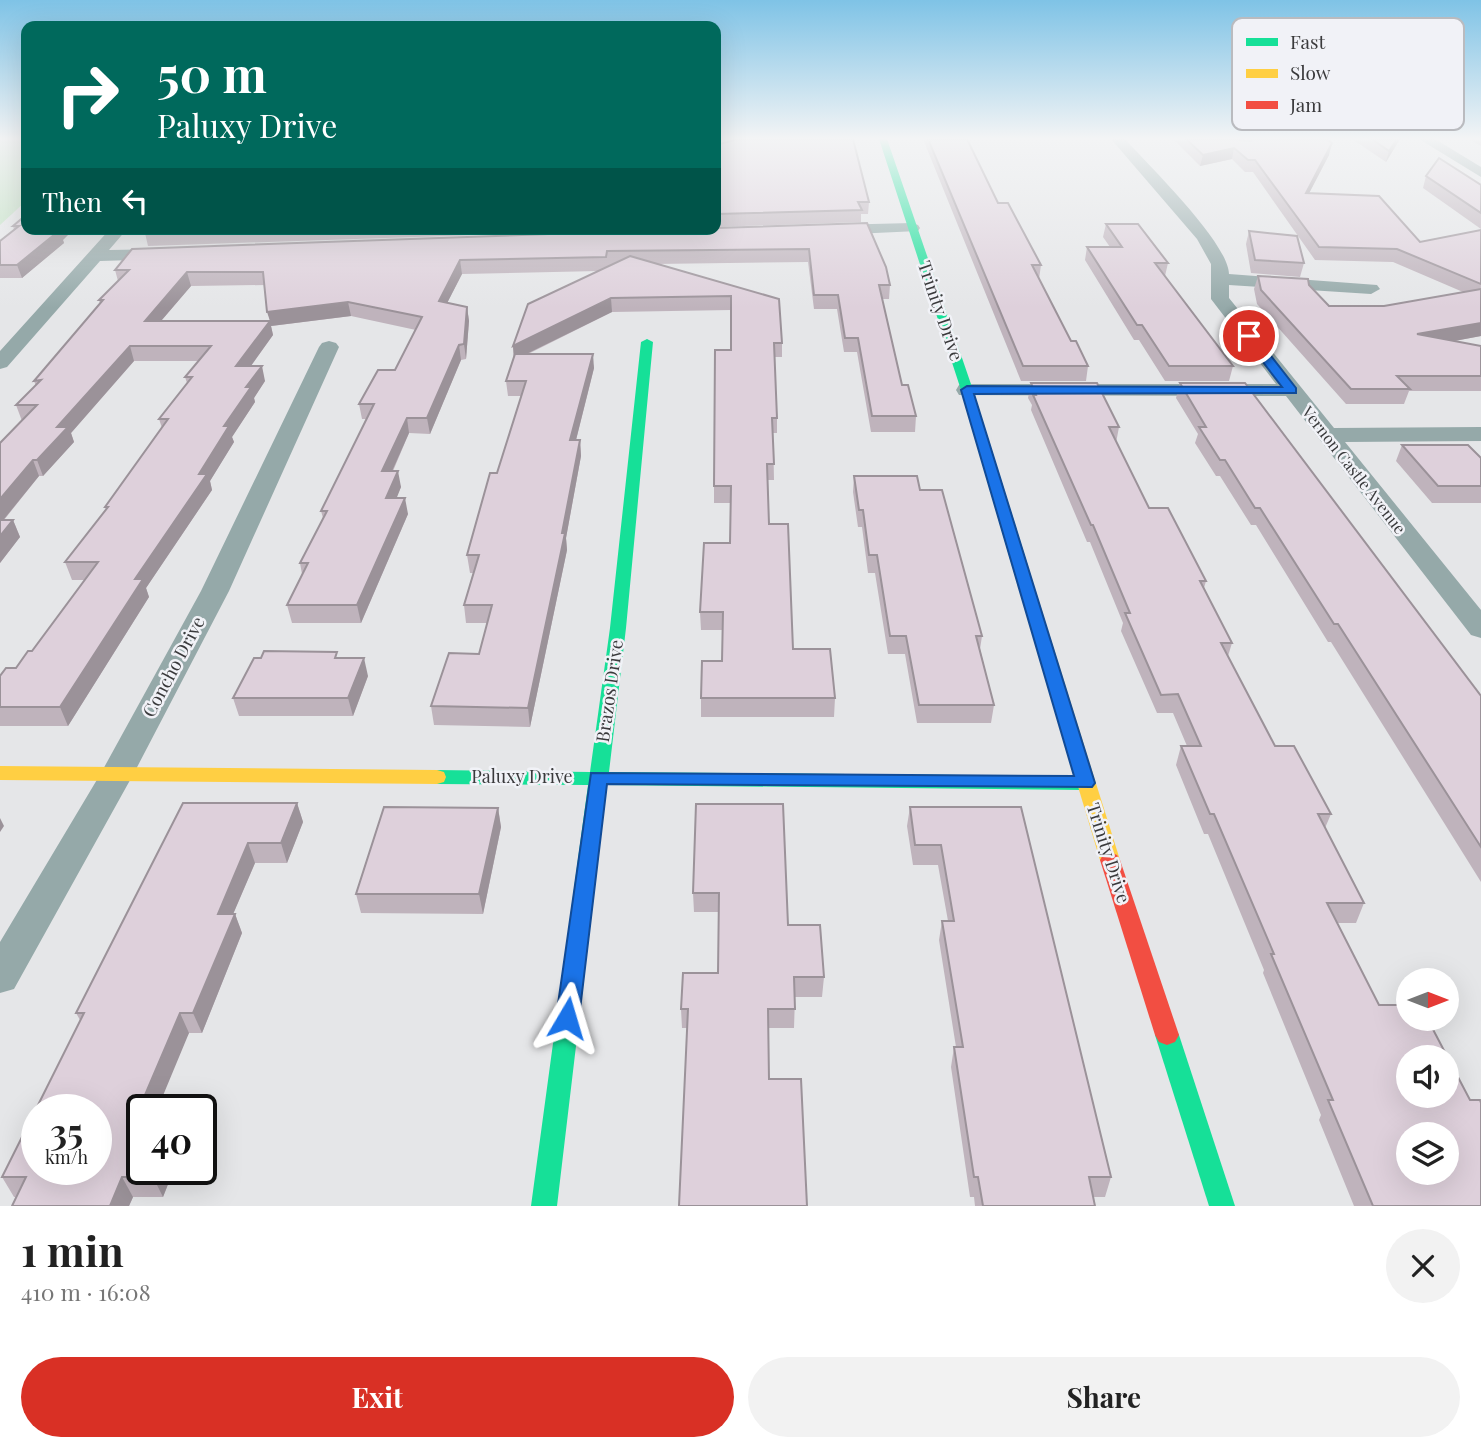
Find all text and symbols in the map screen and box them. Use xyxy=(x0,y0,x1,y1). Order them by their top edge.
legend xyxy=(1232,18,1464,130)
text: Fast xyxy=(1290,28,1326,54)
text: 50 m xyxy=(157,40,267,105)
icon: right xyxy=(42,49,133,140)
text: Slow xyxy=(1290,59,1331,85)
text: Jam xyxy=(1289,91,1322,117)
text: Paluxy Drive xyxy=(157,103,337,146)
icon: left xyxy=(116,182,154,220)
text: Then xyxy=(42,184,102,219)
street label: Trinity Drive xyxy=(913,258,969,364)
pin xyxy=(1219,306,1279,366)
icon: arrive xyxy=(1230,317,1268,355)
street label: Vernon Castle Avenue xyxy=(1297,401,1411,538)
street label: Concho Drive xyxy=(137,612,210,721)
street label: Brazos Drive xyxy=(590,638,628,744)
street label: Paluxy Drive xyxy=(471,764,573,788)
street label: Trinity Drive xyxy=(1081,800,1136,906)
north arrow xyxy=(1396,968,1460,1031)
map controls xyxy=(1396,968,1459,1185)
position arrow xyxy=(530,981,604,1055)
button: sound xyxy=(1396,1045,1459,1108)
speed limit sign: 40 xyxy=(126,1094,217,1185)
text: 35 xyxy=(50,1107,83,1154)
button: layers xyxy=(1396,1122,1459,1185)
text: km/h xyxy=(45,1145,88,1169)
text: 1 min xyxy=(21,1222,124,1278)
button: close xyxy=(1386,1229,1460,1303)
text: 410 m · 16:08 xyxy=(21,1276,151,1307)
button: Exit xyxy=(21,1357,734,1437)
button: Share xyxy=(748,1357,1460,1437)

